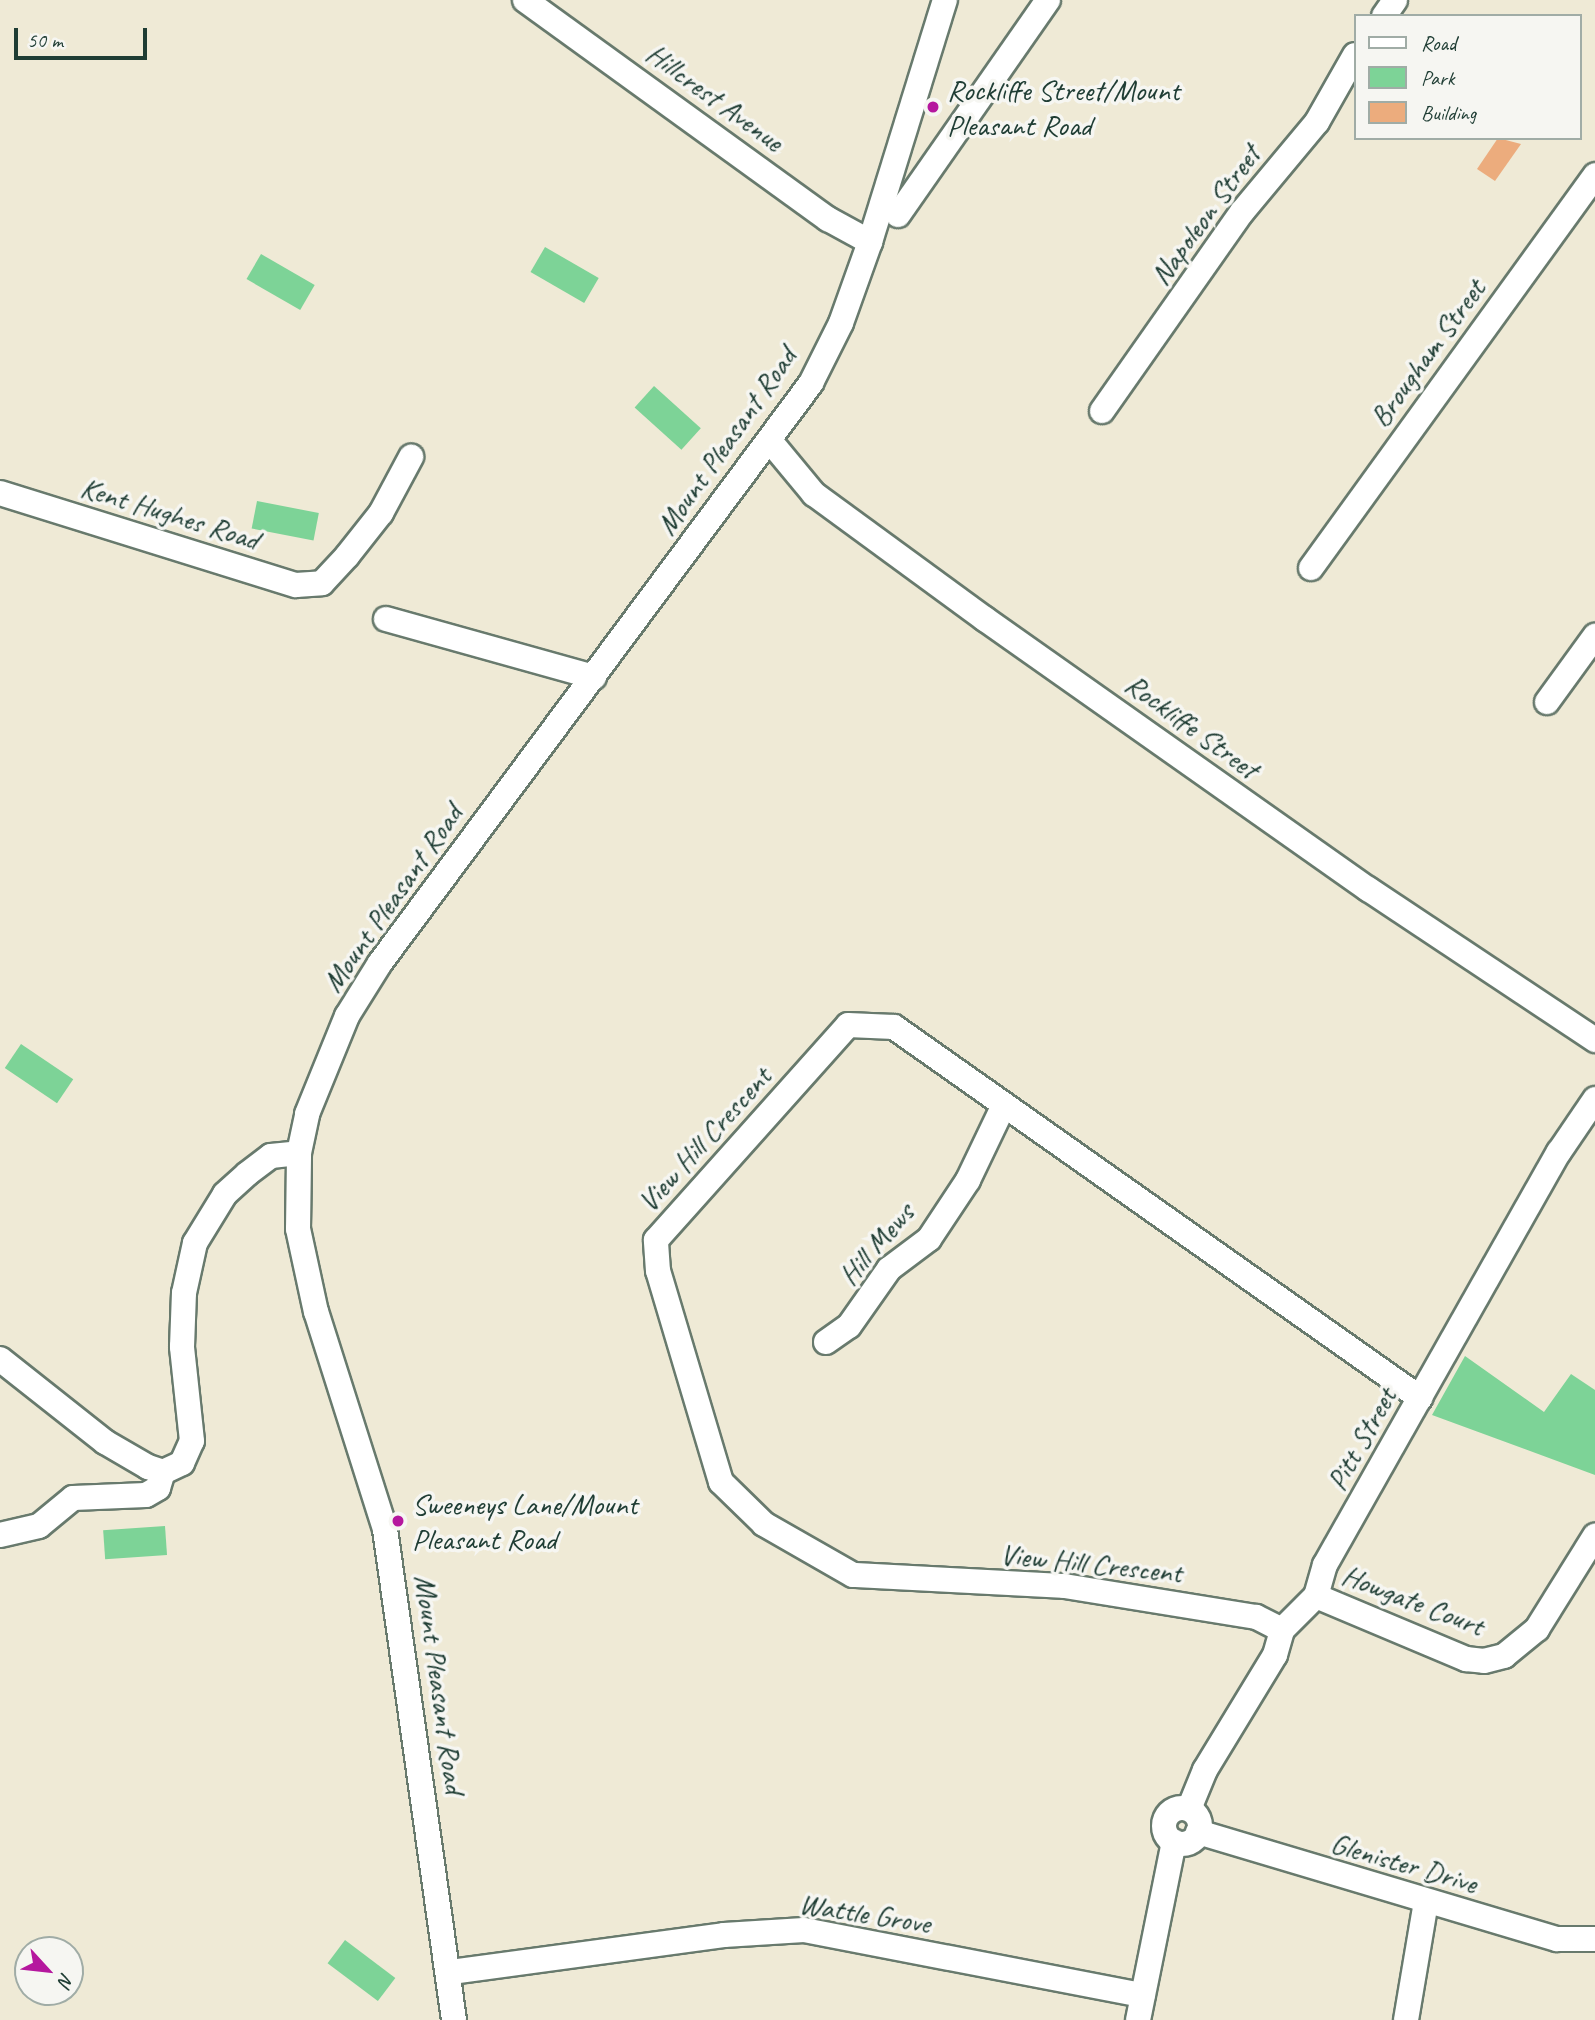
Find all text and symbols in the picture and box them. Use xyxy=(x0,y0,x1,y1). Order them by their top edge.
scale bar xyxy=(18,14,150,58)
legend xyxy=(1354,14,1581,140)
text: 50 m xyxy=(27,27,63,53)
text: Road xyxy=(1421,30,1456,56)
street label: Hillcrest Avenue xyxy=(639,35,791,159)
text: Park xyxy=(1421,65,1454,91)
place label: Rockliffe Street/Mount Pleasant Road xyxy=(947,72,1180,142)
marker: Rockliffe Street/Mount Pleasant Road xyxy=(925,99,941,115)
text: Building xyxy=(1421,100,1476,126)
street label: Napoleon Street xyxy=(1142,138,1268,292)
street label: Brougham Street xyxy=(1361,272,1493,434)
street label: Mount Pleasant Road xyxy=(649,341,803,541)
street label: Kent Hughes Road xyxy=(77,469,263,557)
street label: Rockliffe Street xyxy=(1118,666,1266,786)
street label: Mount Pleasant Road xyxy=(315,798,469,998)
street label: View Hill Crescent xyxy=(630,1059,778,1219)
street label: Hill Mews xyxy=(831,1195,921,1293)
street label: Pitt Street xyxy=(1318,1381,1404,1497)
place label: Sweeneys Lane/Mount Pleasant Road xyxy=(412,1486,637,1556)
marker: Sweeneys Lane/Mount Pleasant Road xyxy=(390,1513,406,1529)
street label: View Hill Crescent xyxy=(998,1536,1184,1590)
street label: Howgate Court xyxy=(1337,1557,1489,1643)
street label: Mount Pleasant Road xyxy=(407,1573,473,1795)
street label: Glenister Drive xyxy=(1327,1825,1481,1901)
street label: Wattle Grove xyxy=(797,1885,933,1941)
north arrow xyxy=(14,1936,84,2006)
text: N xyxy=(53,1969,79,1990)

